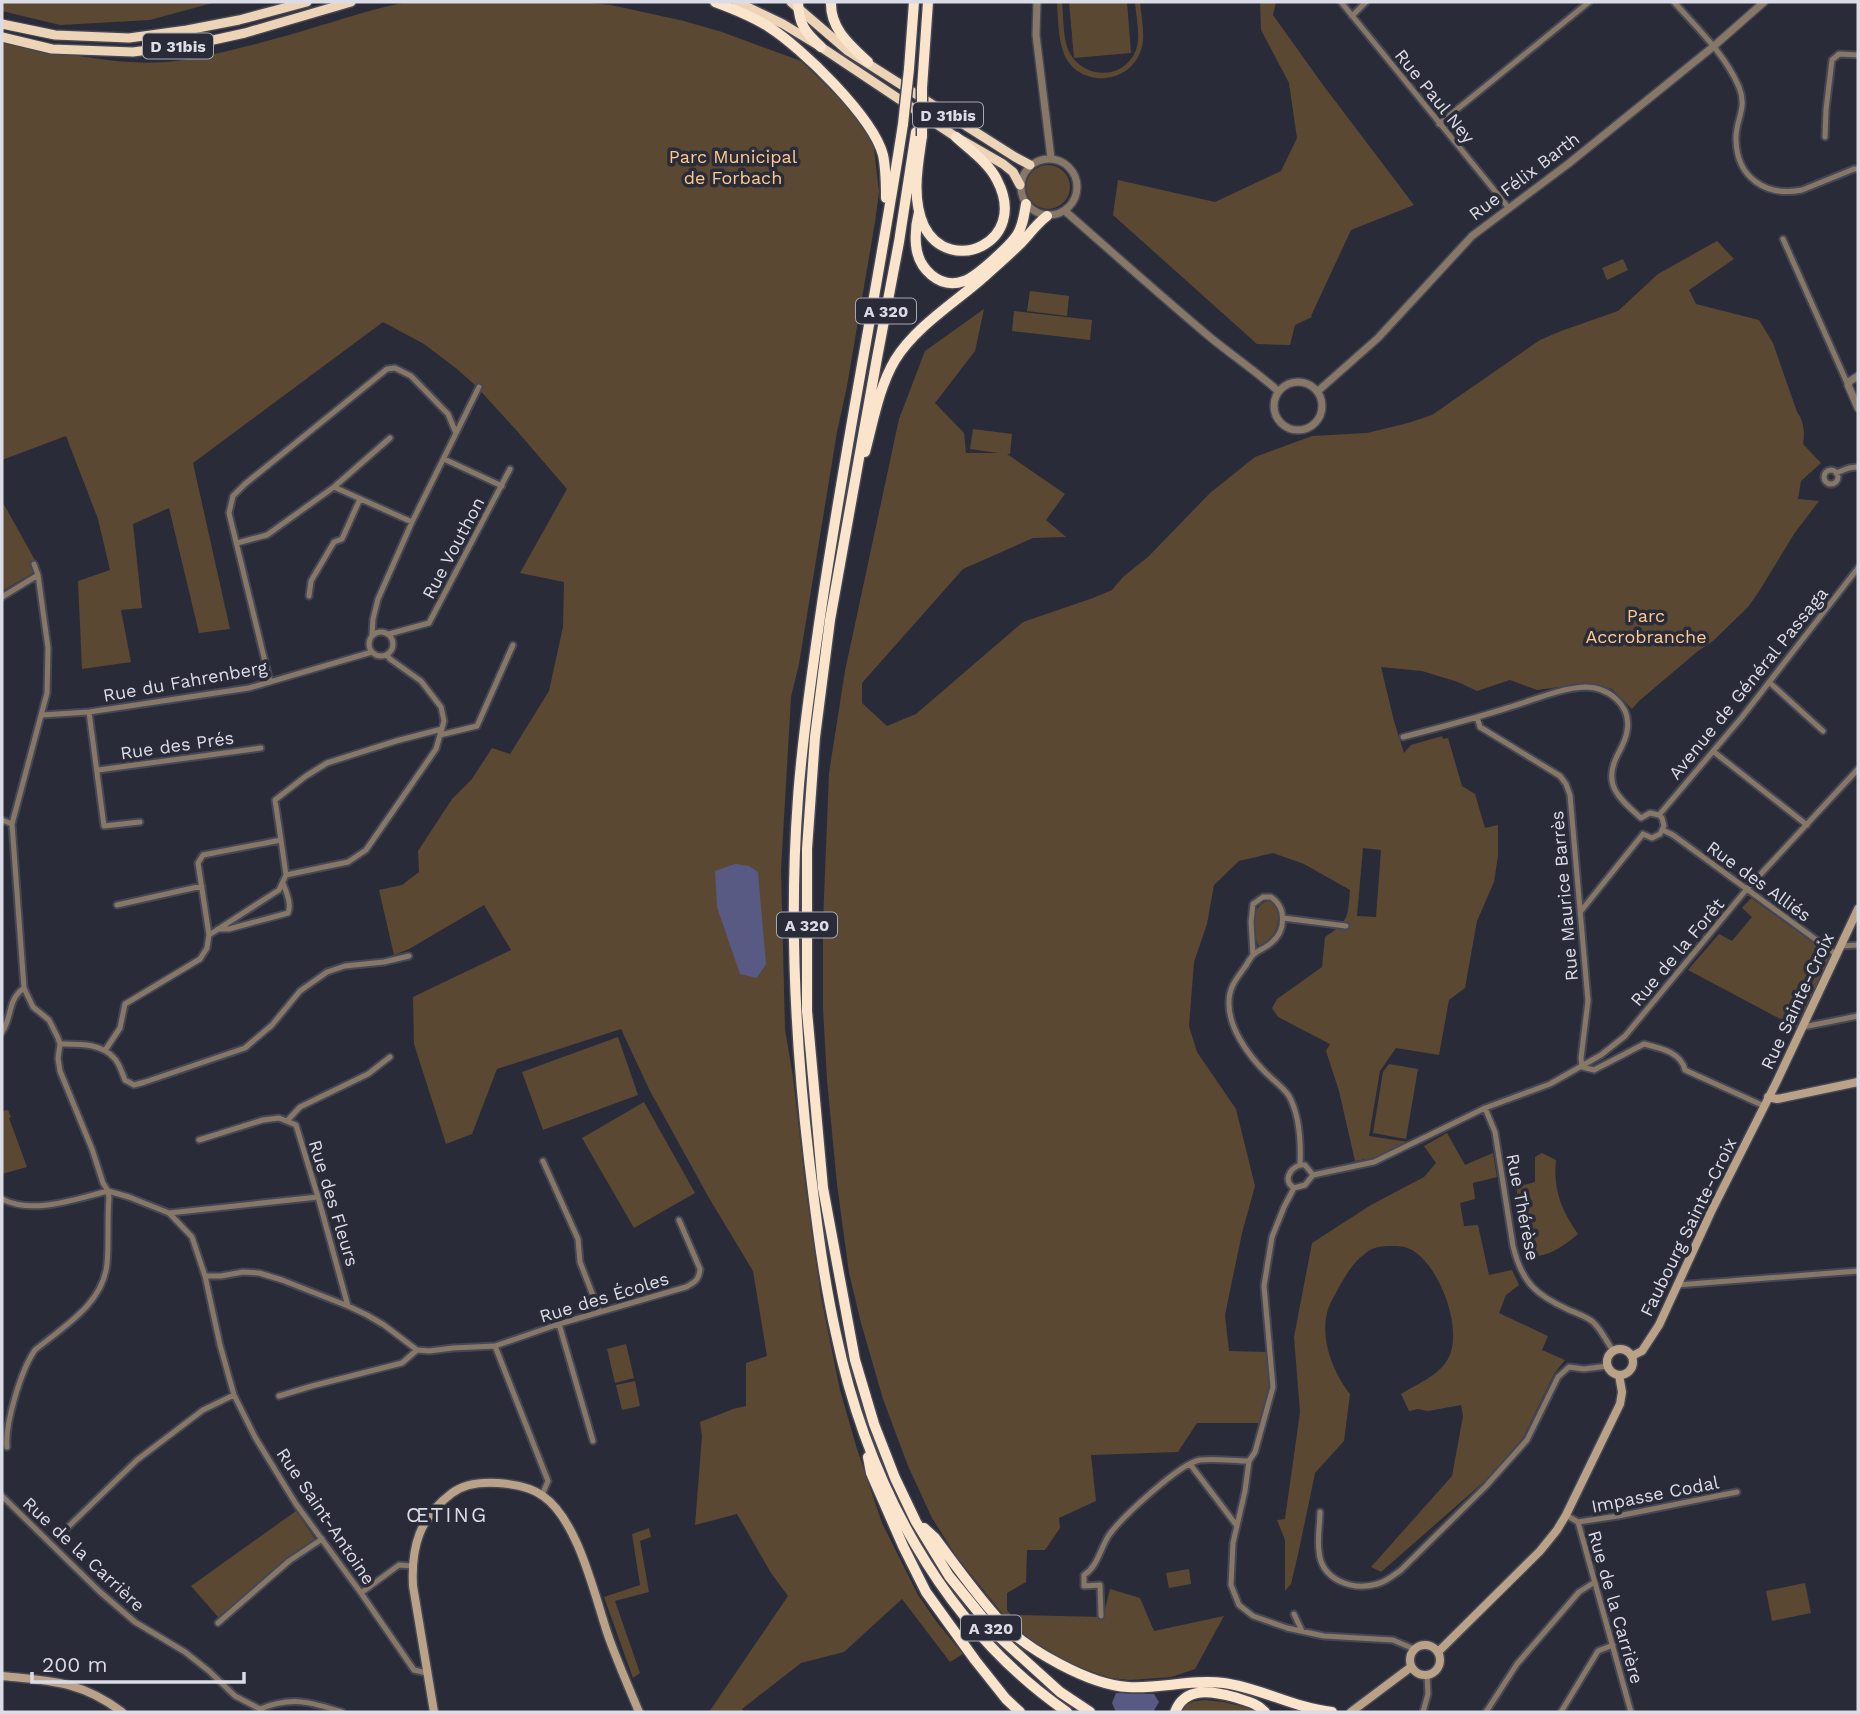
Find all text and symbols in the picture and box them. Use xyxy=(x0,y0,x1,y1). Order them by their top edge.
road number: D 31bis xyxy=(143,34,213,58)
street label: Rue Paul Ney xyxy=(1391,45,1480,148)
road number: D 31bis xyxy=(913,102,983,127)
street label: Rue Félix Barth xyxy=(1465,128,1583,224)
park label: Parc Municipal de Forbach xyxy=(669,146,798,188)
road number: A 320 xyxy=(856,298,916,324)
street label: Rue Vouthon xyxy=(417,494,489,602)
street label: Avenue de Général Passaga xyxy=(1664,583,1832,783)
park label: Parc Accrobranche xyxy=(1585,605,1707,647)
street label: Rue du Fahrenberg xyxy=(101,656,269,706)
street label: Rue des Prés xyxy=(119,727,235,763)
street label: Rue Maurice Barrès xyxy=(1546,810,1582,982)
street label: Rue des Alliés xyxy=(1703,836,1815,926)
street label: Rue de la Forêt xyxy=(1626,894,1728,1010)
road number: A 320 xyxy=(777,912,837,937)
street label: Rue Sainte-Croix xyxy=(1756,929,1838,1073)
street label: Faubourg Sainte-Croix xyxy=(1636,1134,1740,1320)
street label: Rue des Fleurs xyxy=(305,1137,363,1269)
street label: Rue Thérèse xyxy=(1502,1152,1544,1262)
street label: Rue des Écoles xyxy=(537,1267,671,1327)
street label: Rue Saint-Antoine xyxy=(272,1444,380,1588)
street label: Impasse Codal xyxy=(1589,1471,1721,1517)
street label: Rue de la Carrière xyxy=(19,1492,149,1616)
district label: ŒTING xyxy=(406,1502,488,1527)
street label: Rue de la Carrière xyxy=(1584,1528,1648,1686)
road number: A 320 xyxy=(961,1616,1021,1640)
scale bar xyxy=(32,1640,243,1684)
text: 200 m xyxy=(42,1652,108,1677)

